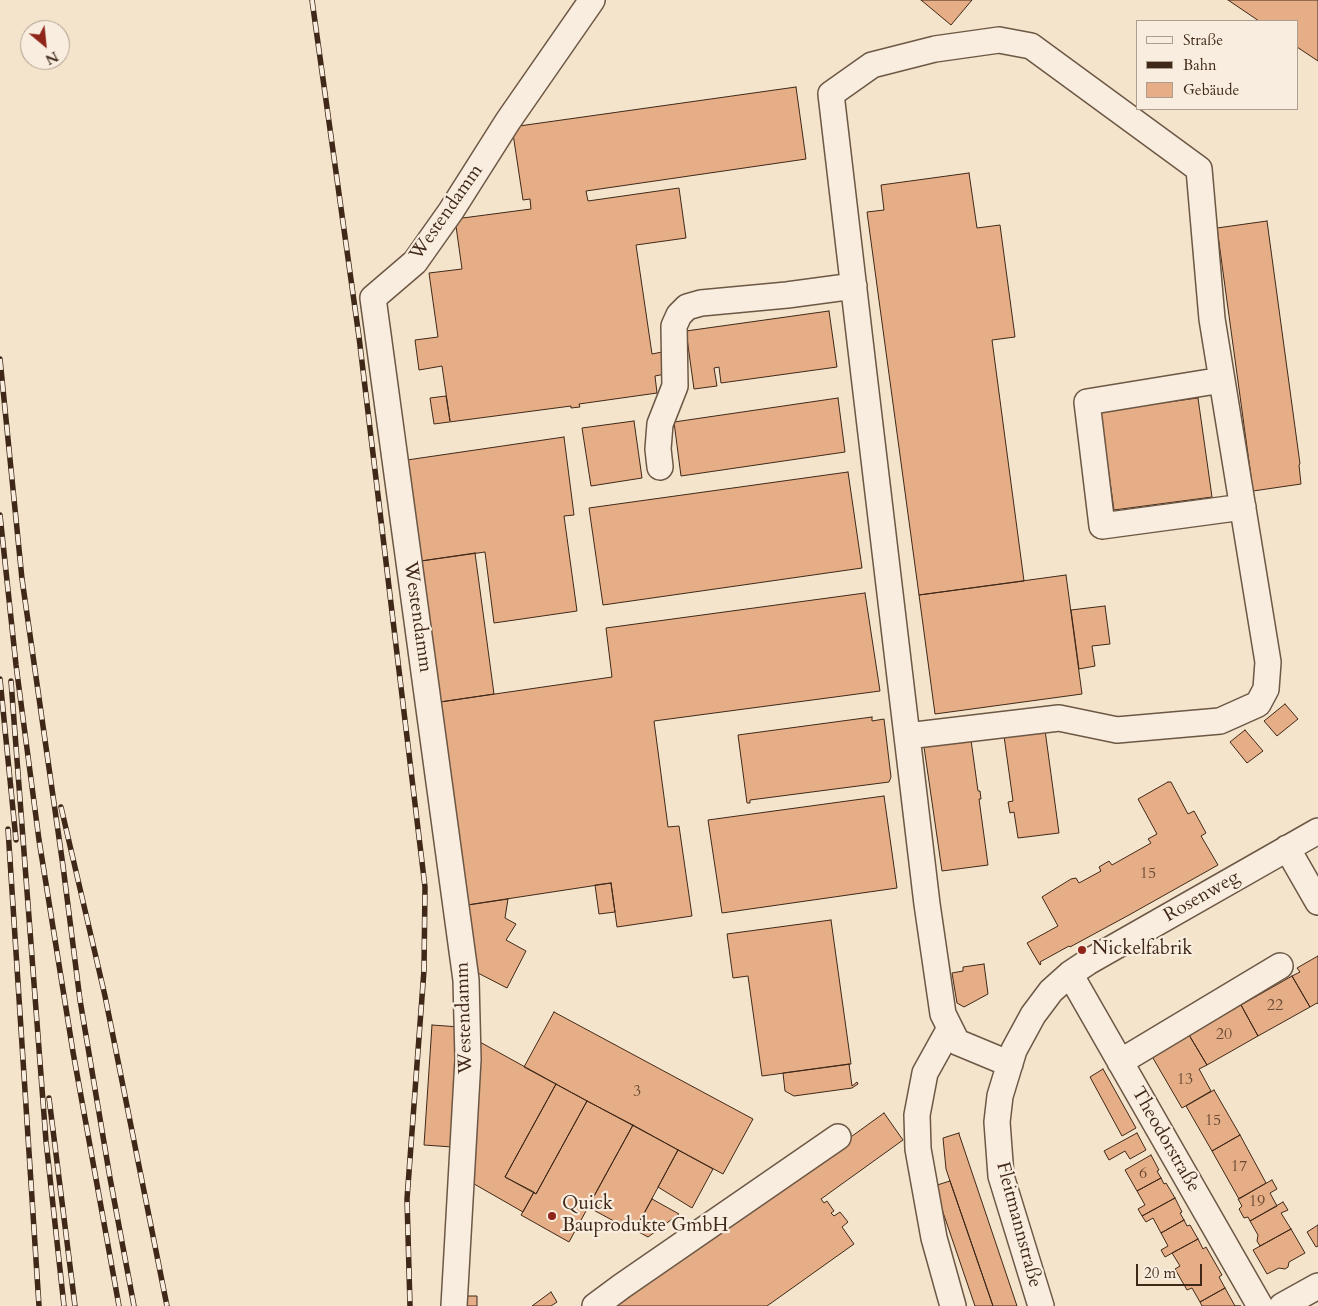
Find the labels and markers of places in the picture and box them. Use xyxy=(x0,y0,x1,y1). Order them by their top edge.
place label: Nickelfabrik xyxy=(1092,939,1192,961)
marker: Nickelfabrik xyxy=(1076,944,1088,956)
place label: Quick Bauprodukte GmbH xyxy=(562,1194,728,1238)
marker: Quick Bauprodukte GmbH xyxy=(546,1210,558,1222)

